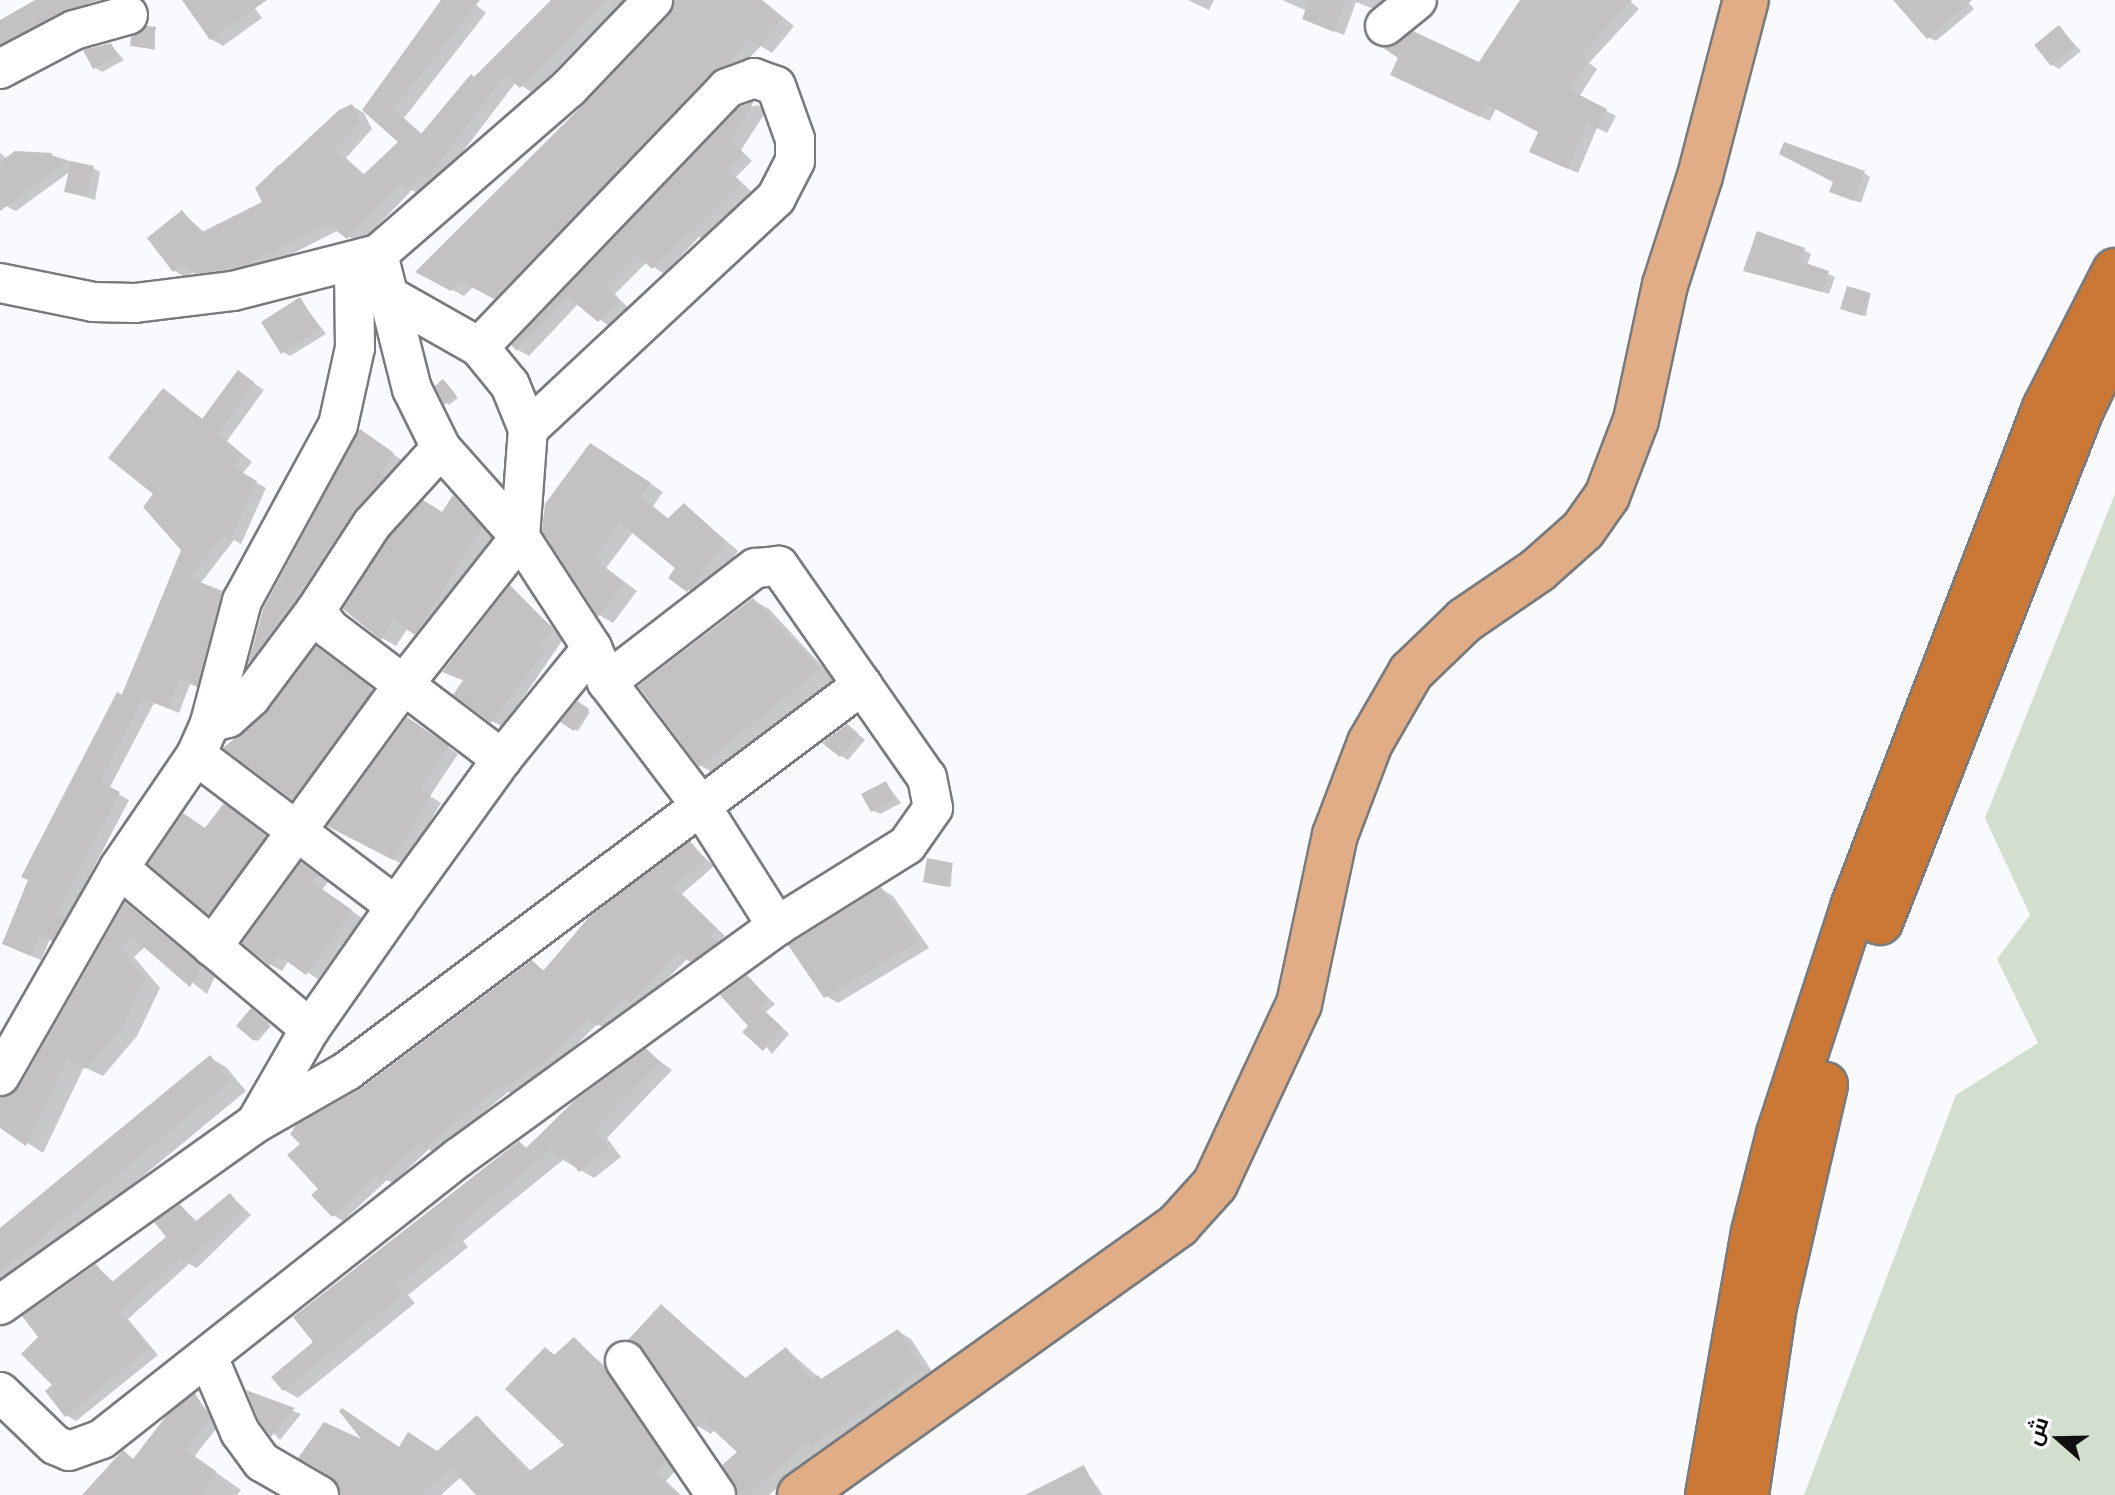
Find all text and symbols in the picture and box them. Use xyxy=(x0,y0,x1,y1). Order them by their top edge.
north arrow xyxy=(2019,1399,2099,1479)
text: ش xyxy=(2018,1413,2053,1449)

